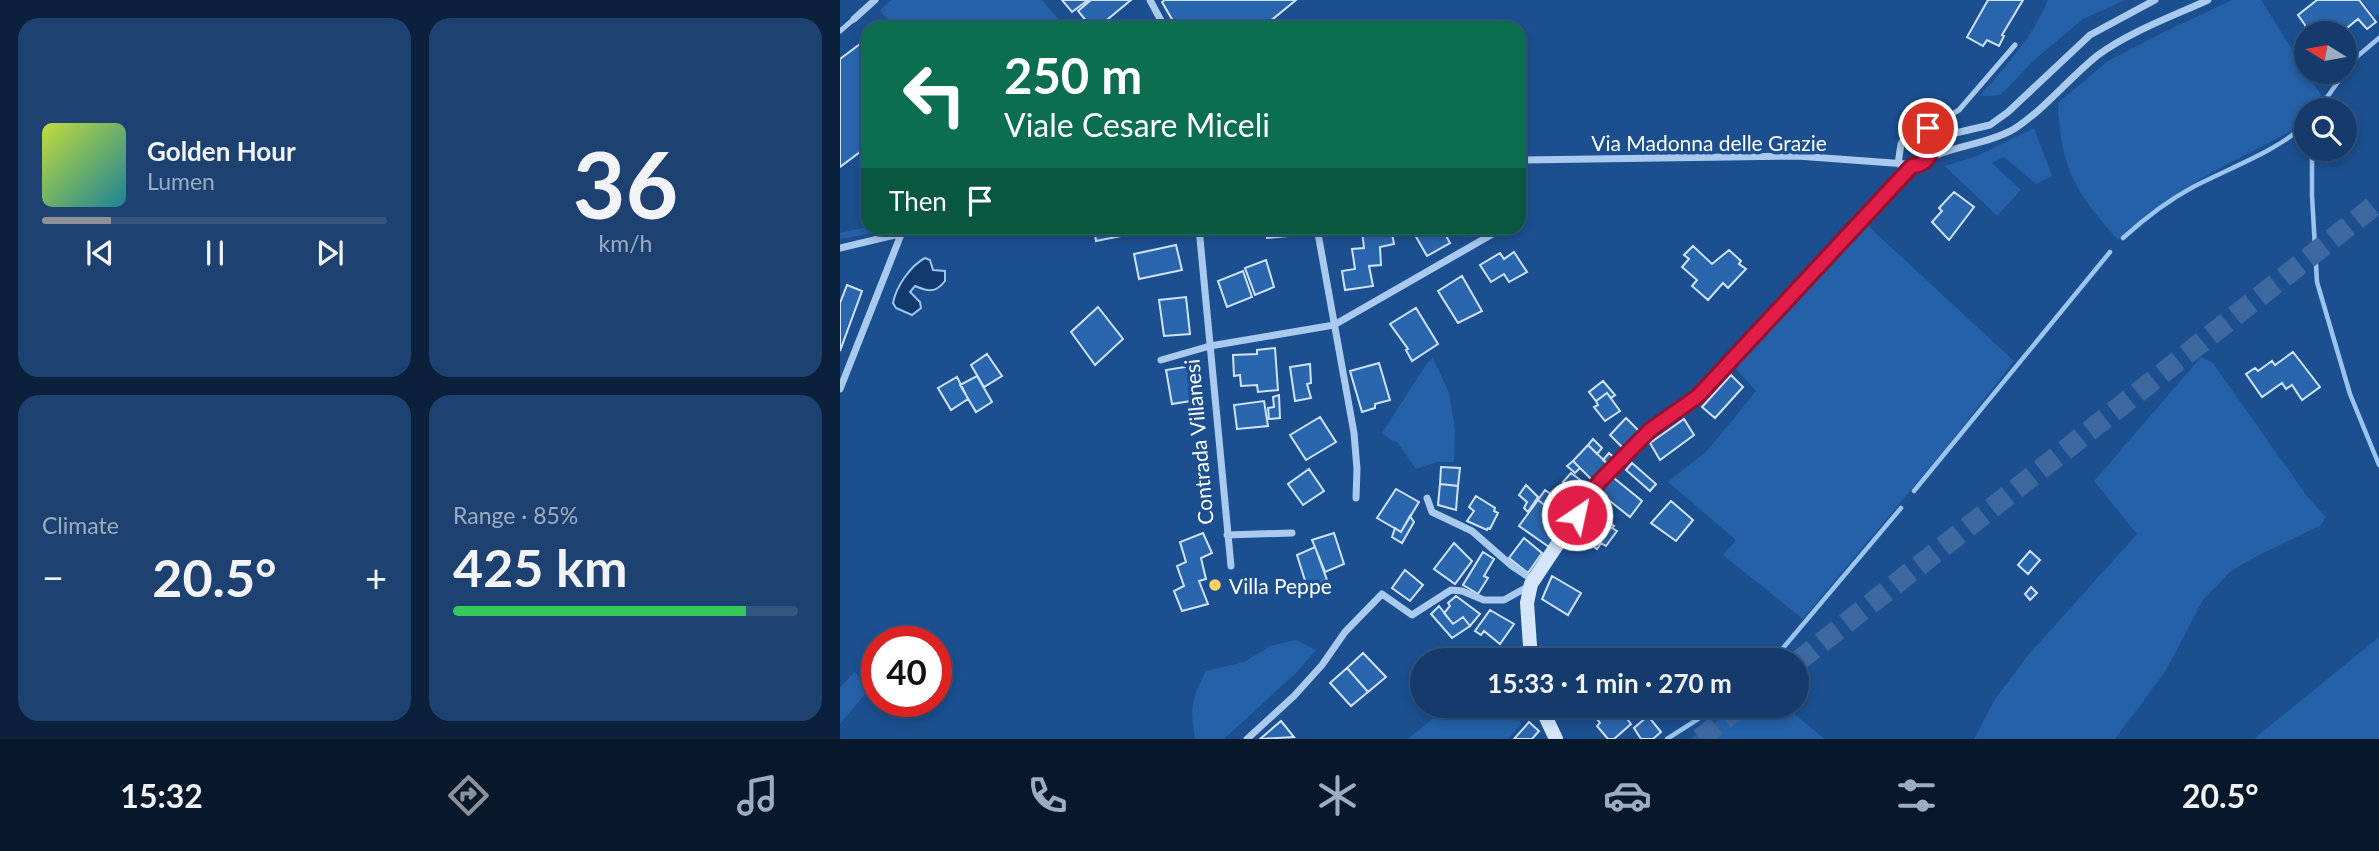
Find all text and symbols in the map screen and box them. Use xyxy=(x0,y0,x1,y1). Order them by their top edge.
north arrow xyxy=(2294,21,2357,84)
map controls xyxy=(2294,21,2357,161)
text: 250 m xyxy=(1004,46,1142,104)
icon: left xyxy=(889,49,980,140)
pin xyxy=(1898,98,1958,158)
button: search xyxy=(2294,98,2357,161)
text: Viale Cesare Miceli xyxy=(1004,105,1270,144)
icon: arrive xyxy=(1909,109,1947,147)
text: 36 xyxy=(573,129,678,238)
street label: Via Madonna delle Grazie xyxy=(1591,130,1827,155)
text: Golden Hour xyxy=(147,135,296,167)
text: Lumen xyxy=(147,167,215,195)
icon: arrive xyxy=(961,182,999,220)
text: Then xyxy=(889,185,947,217)
text: km/h xyxy=(599,229,652,257)
icon: previous xyxy=(81,234,119,272)
icon: pause xyxy=(196,234,234,272)
icon: next xyxy=(311,234,349,272)
street label: Contrada Villanesi xyxy=(1178,358,1218,526)
position arrow xyxy=(1540,478,1614,552)
text: Range · 85% xyxy=(453,501,578,529)
text: Climate xyxy=(42,511,119,539)
text: 425 km xyxy=(453,536,627,598)
text: 20.5° xyxy=(152,546,277,608)
text: − xyxy=(42,554,64,600)
text: + xyxy=(365,554,387,600)
place label: Villa Peppe xyxy=(1229,573,1332,598)
marker: Villa Peppe xyxy=(1207,577,1223,593)
speed limit sign: 40 xyxy=(861,626,952,717)
text: 15:33 · 1 min · 270 m xyxy=(1487,667,1732,699)
icon: directions xyxy=(444,771,493,820)
icon: music xyxy=(733,771,782,820)
icon: phone xyxy=(1023,771,1072,820)
icon: climate xyxy=(1313,771,1362,820)
icon: car xyxy=(1603,771,1652,820)
icon: filters xyxy=(1892,771,1941,820)
text: 15:32 xyxy=(120,776,203,815)
text: 20.5° xyxy=(2182,776,2259,815)

